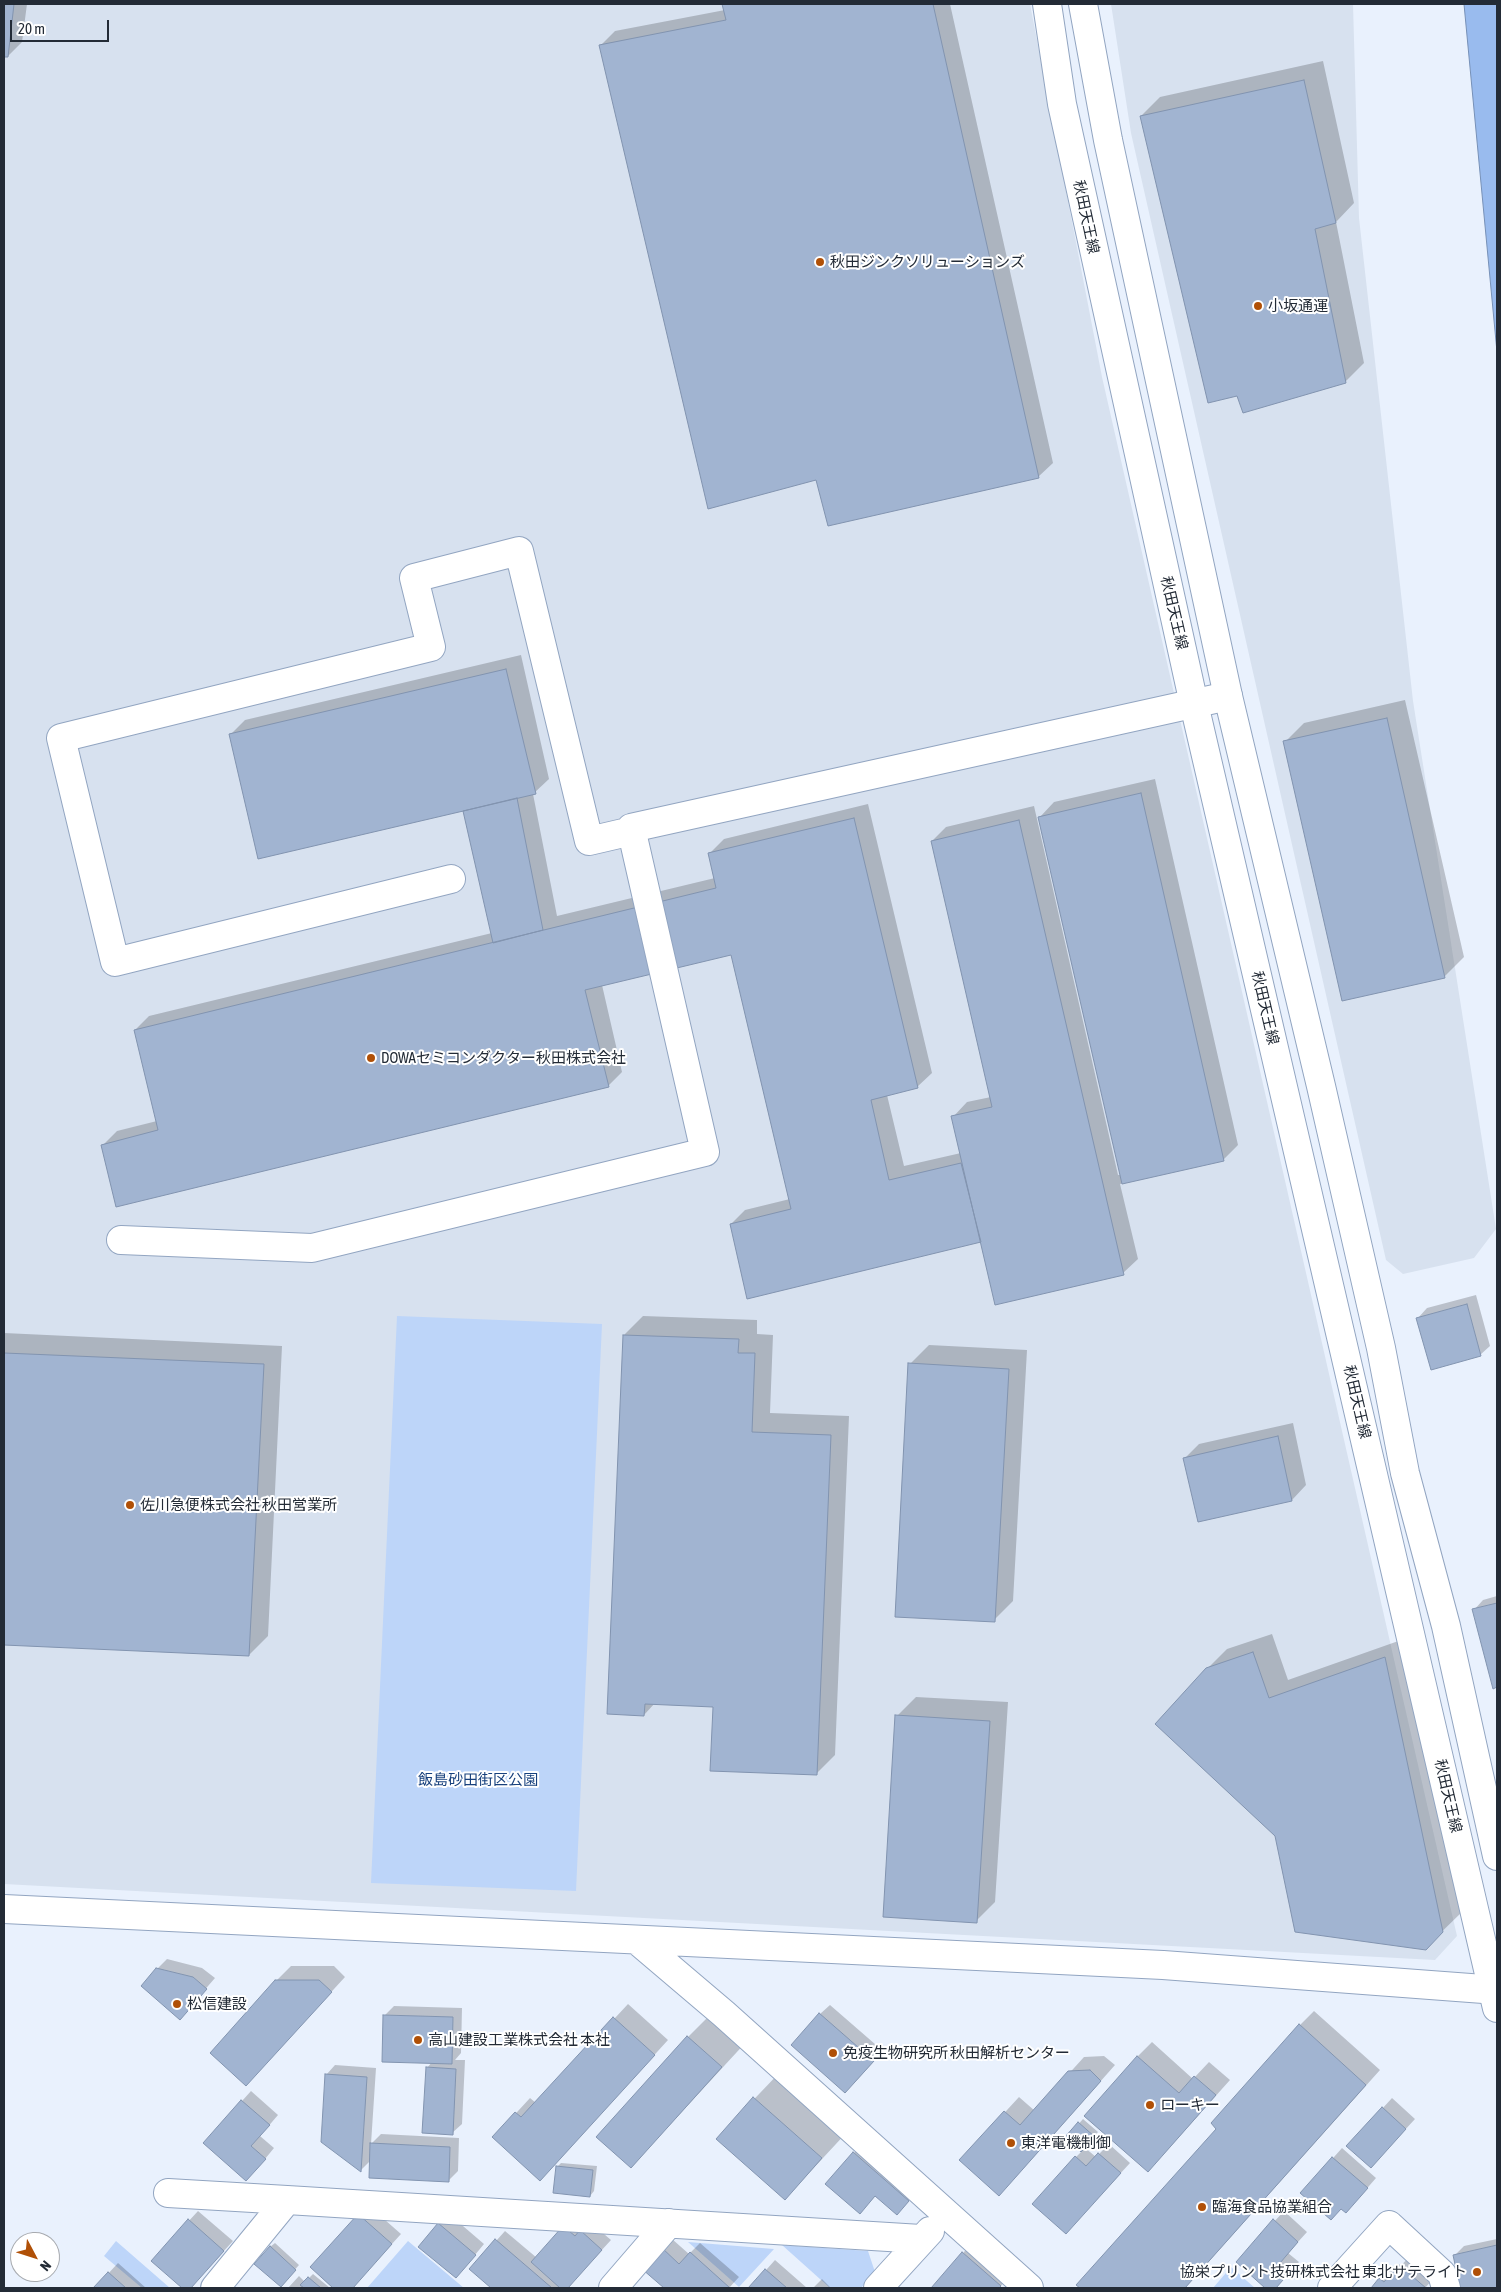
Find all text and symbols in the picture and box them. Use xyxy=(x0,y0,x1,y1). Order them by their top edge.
scale bar xyxy=(12,10,111,42)
text: 20 m xyxy=(18,20,45,37)
street label: 秋田天王線 xyxy=(1069,178,1103,256)
place label: 秋田ジンクソリューションズ xyxy=(830,253,1025,271)
marker: 秋田ジンクソリューションズ xyxy=(814,256,826,268)
place label: 小坂通運 xyxy=(1268,297,1328,315)
marker: 小坂通運 xyxy=(1252,300,1264,312)
street label: 秋田天王線 xyxy=(1157,574,1191,652)
street label: 秋田天王線 xyxy=(1248,969,1282,1047)
place label: DOWAセミコンダクター秋田株式会社 xyxy=(381,1049,626,1067)
marker: DOWAセミコンダクター秋田株式会社 xyxy=(365,1052,377,1064)
street label: 秋田天王線 xyxy=(1340,1363,1374,1441)
place label: 佐川急便株式会社 秋田営業所 xyxy=(140,1496,337,1514)
marker: 佐川急便株式会社 秋田営業所 xyxy=(124,1499,136,1511)
street label: 秋田天王線 xyxy=(1431,1757,1465,1835)
park label: 飯島砂田街区公園 xyxy=(418,1771,538,1789)
place label: 松信建設 xyxy=(187,1995,247,2013)
marker: 松信建設 xyxy=(171,1998,183,2010)
place label: 高山建設工業株式会社 本社 xyxy=(428,2031,610,2049)
marker: 高山建設工業株式会社 本社 xyxy=(412,2034,424,2046)
place label: 免疫生物研究所 秋田解析センター xyxy=(843,2044,1070,2062)
marker: 免疫生物研究所 秋田解析センター xyxy=(827,2047,839,2059)
place label: ローキー xyxy=(1160,2096,1220,2114)
marker: ローキー xyxy=(1144,2099,1156,2111)
place label: 東洋電機制御 xyxy=(1021,2134,1111,2152)
marker: 東洋電機制御 xyxy=(1005,2137,1017,2149)
place label: 臨海食品協業組合 xyxy=(1212,2198,1332,2216)
marker: 臨海食品協業組合 xyxy=(1196,2201,1208,2213)
north arrow xyxy=(10,2232,60,2282)
text: N xyxy=(37,2258,55,2274)
place label: 協栄プリント技研株式会社 東北サテライト xyxy=(1180,2263,1467,2281)
marker: 協栄プリント技研株式会社 東北サテライト xyxy=(1471,2266,1483,2278)

